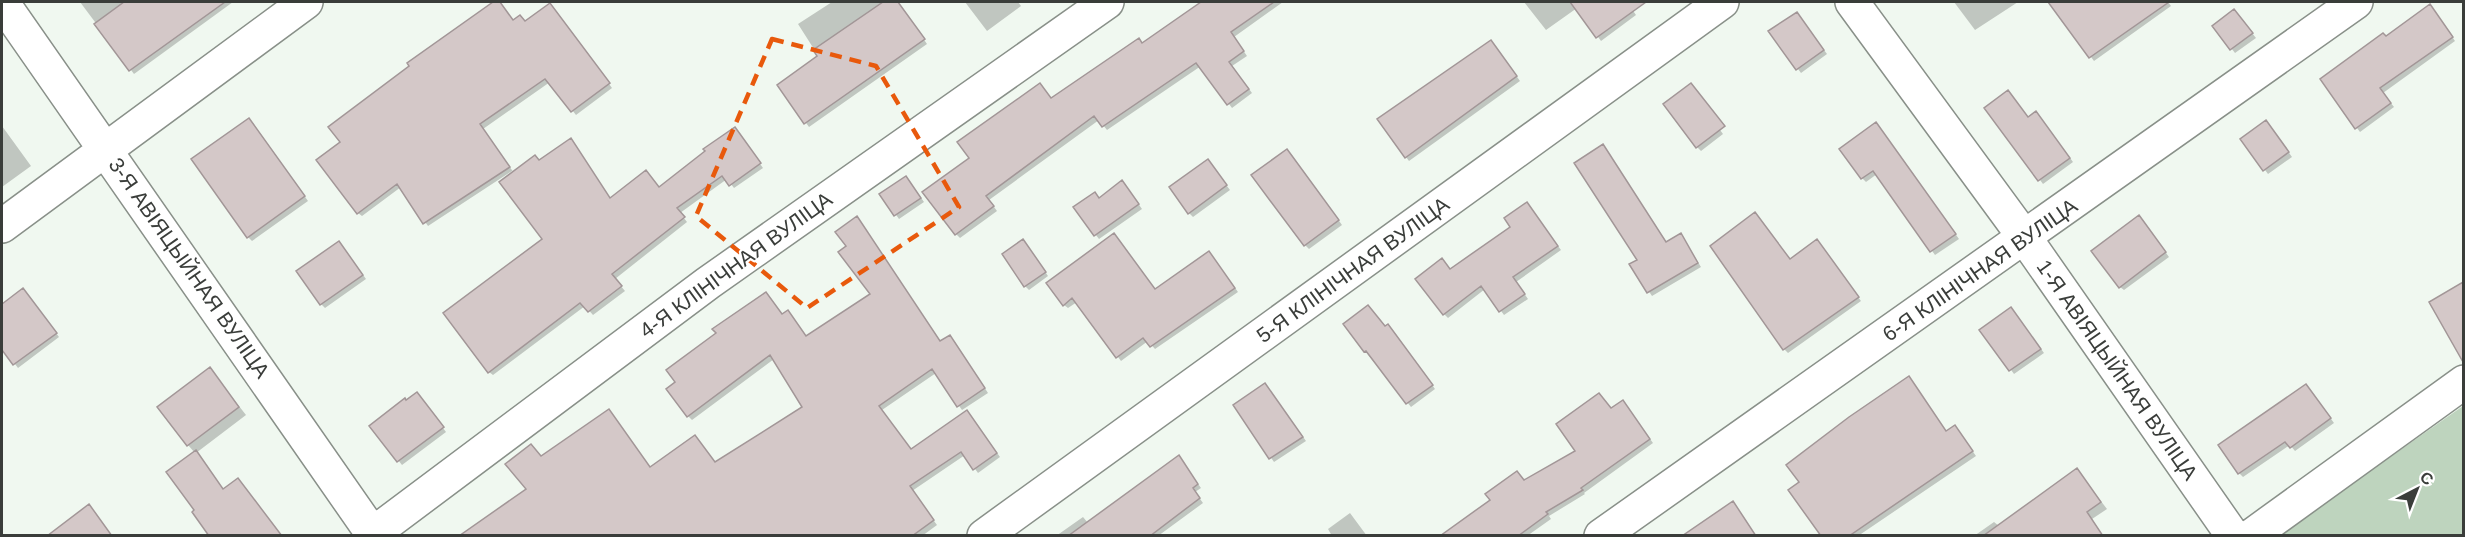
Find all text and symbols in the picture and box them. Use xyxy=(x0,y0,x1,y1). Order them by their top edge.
street label: 3-Я АВІЯЦЫЙНАЯ ВУЛІЦА xyxy=(105,153,274,382)
street label: 4-Я КЛІНІЧНАЯ ВУЛІЦА xyxy=(635,187,836,342)
street label: 5-Я КЛІНІЧНАЯ ВУЛІЦА xyxy=(1252,192,1453,347)
street label: 6-Я КЛІНІЧНАЯ ВУЛІЦА xyxy=(1878,194,2081,345)
street label: 1-Я АВІЯЦЫЙНАЯ ВУЛІЦА xyxy=(2033,255,2202,484)
north arrow xyxy=(2387,459,2447,519)
text: С xyxy=(2417,468,2437,489)

